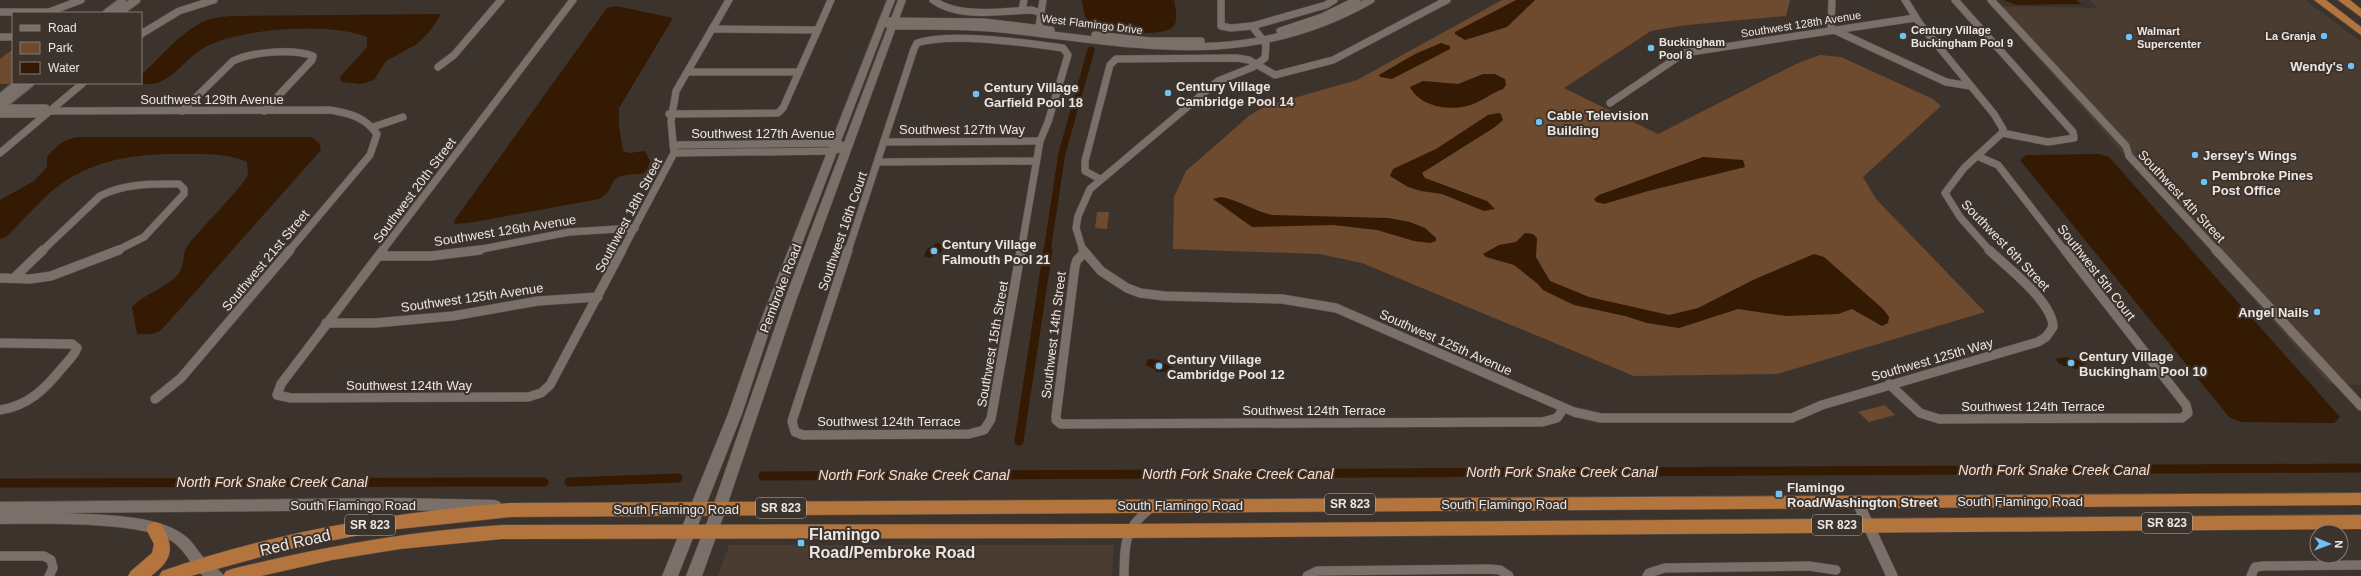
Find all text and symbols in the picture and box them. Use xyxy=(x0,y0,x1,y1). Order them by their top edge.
street label: Southwest 128th Avenue xyxy=(1740,9,1862,39)
legend xyxy=(12,12,142,84)
street label: West Flamingo Drive xyxy=(1041,12,1143,36)
text: Road xyxy=(48,21,77,35)
place label: Century Village Buckingham Pool 9 xyxy=(1911,24,2013,49)
place label: Walmart Supercenter xyxy=(2137,25,2202,50)
place label: La Granja xyxy=(2265,30,2317,42)
marker: Century Village Buckingham Pool 9 xyxy=(1898,31,1908,41)
marker: La Granja xyxy=(2319,31,2329,41)
marker: Walmart Supercenter xyxy=(2124,32,2134,42)
place label: Buckingham Pool 8 xyxy=(1659,36,1725,61)
text: Park xyxy=(48,41,74,55)
marker: Buckingham Pool 8 xyxy=(1646,43,1656,53)
place label: Wendy's xyxy=(2290,59,2343,74)
text: Water xyxy=(48,61,80,75)
marker: Wendy's xyxy=(2346,61,2356,71)
place label: Century Village Cambridge Pool 14 xyxy=(1176,79,1295,109)
place label: Century Village Garfield Pool 18 xyxy=(984,80,1083,110)
marker: Century Village Cambridge Pool 14 xyxy=(1163,88,1173,98)
marker: Century Village Garfield Pool 18 xyxy=(971,89,981,99)
street label: Southwest 129th Avenue xyxy=(140,92,284,107)
place label: Cable Television Building xyxy=(1547,108,1649,138)
marker: Cable Television Building xyxy=(1534,117,1544,127)
street label: Southwest 127th Way xyxy=(899,122,1025,137)
street label: Southwest 127th Avenue xyxy=(691,126,835,141)
street label: Southwest 20th Street xyxy=(370,134,459,246)
street label: Southwest 4th Street xyxy=(2135,147,2229,246)
place label: Jersey's Wings xyxy=(2203,148,2297,163)
marker: Jersey's Wings xyxy=(2190,150,2200,160)
street label: Southwest 18th Street xyxy=(592,155,665,275)
place label: Pembroke Pines Post Office xyxy=(2212,168,2313,198)
street label: Southwest 16th Court xyxy=(815,169,870,293)
marker: Pembroke Pines Post Office xyxy=(2199,177,2209,187)
street label: Southwest 6th Street xyxy=(1958,197,2053,294)
street label: Southwest 21st Street xyxy=(219,206,312,314)
street label: Southwest 126th Avenue xyxy=(433,212,577,249)
street label: Southwest 5th Court xyxy=(2054,221,2139,324)
place label: Century Village Falmouth Pool 21 xyxy=(942,237,1050,267)
street label: Pembroke Road xyxy=(757,242,804,335)
marker: Century Village Falmouth Pool 21 xyxy=(929,246,939,256)
street label: Southwest 14th Street xyxy=(1038,270,1069,399)
street label: Southwest 15th Street xyxy=(974,279,1011,408)
street label: Southwest 125th Avenue xyxy=(400,280,544,315)
place label: Angel Nails xyxy=(2238,305,2309,320)
street label: Southwest 125th Avenue xyxy=(1377,306,1514,379)
marker: Angel Nails xyxy=(2312,307,2322,317)
street label: Southwest 125th Way xyxy=(1870,335,1995,384)
place label: Century Village Buckingham Pool 10 xyxy=(2079,349,2207,379)
place label: Century Village Cambridge Pool 12 xyxy=(1167,352,1285,382)
marker: Century Village Buckingham Pool 10 xyxy=(2066,358,2076,368)
marker: Century Village Cambridge Pool 12 xyxy=(1154,361,1164,371)
street label: Southwest 124th Way xyxy=(346,378,472,393)
street label: Southwest 124th Terrace xyxy=(1961,399,2105,414)
street label: Southwest 124th Terrace xyxy=(1242,403,1386,418)
street label: Southwest 124th Terrace xyxy=(817,414,961,429)
water label: North Fork Snake Creek Canal xyxy=(1958,462,2151,478)
water label: North Fork Snake Creek Canal xyxy=(1466,464,1659,480)
water label: North Fork Snake Creek Canal xyxy=(1142,466,1335,482)
water label: North Fork Snake Creek Canal xyxy=(818,467,1011,483)
water label: North Fork Snake Creek Canal xyxy=(176,474,369,490)
place label: Flamingo Road/Washington Street xyxy=(1787,480,1938,510)
marker: Flamingo Road/Washington Street xyxy=(1774,489,1784,499)
road number: SR 823 xyxy=(1325,494,1375,514)
street label: South Flamingo Road xyxy=(1957,494,2083,509)
street label: South Flamingo Road xyxy=(1441,497,1567,512)
street label: South Flamingo Road xyxy=(290,498,416,513)
road number: SR 823 xyxy=(756,498,806,518)
street label: South Flamingo Road xyxy=(1117,498,1243,513)
street label: South Flamingo Road xyxy=(613,502,739,517)
road number: SR 823 xyxy=(2142,513,2192,533)
road number: SR 823 xyxy=(345,515,395,535)
road number: SR 823 xyxy=(1812,515,1862,535)
north arrow xyxy=(2309,524,2349,564)
street label: Red Road xyxy=(258,526,332,559)
place label: Flamingo Road/Pembroke Road xyxy=(809,526,975,561)
marker: Flamingo Road/Pembroke Road xyxy=(796,538,806,548)
text: N xyxy=(2333,540,2345,548)

